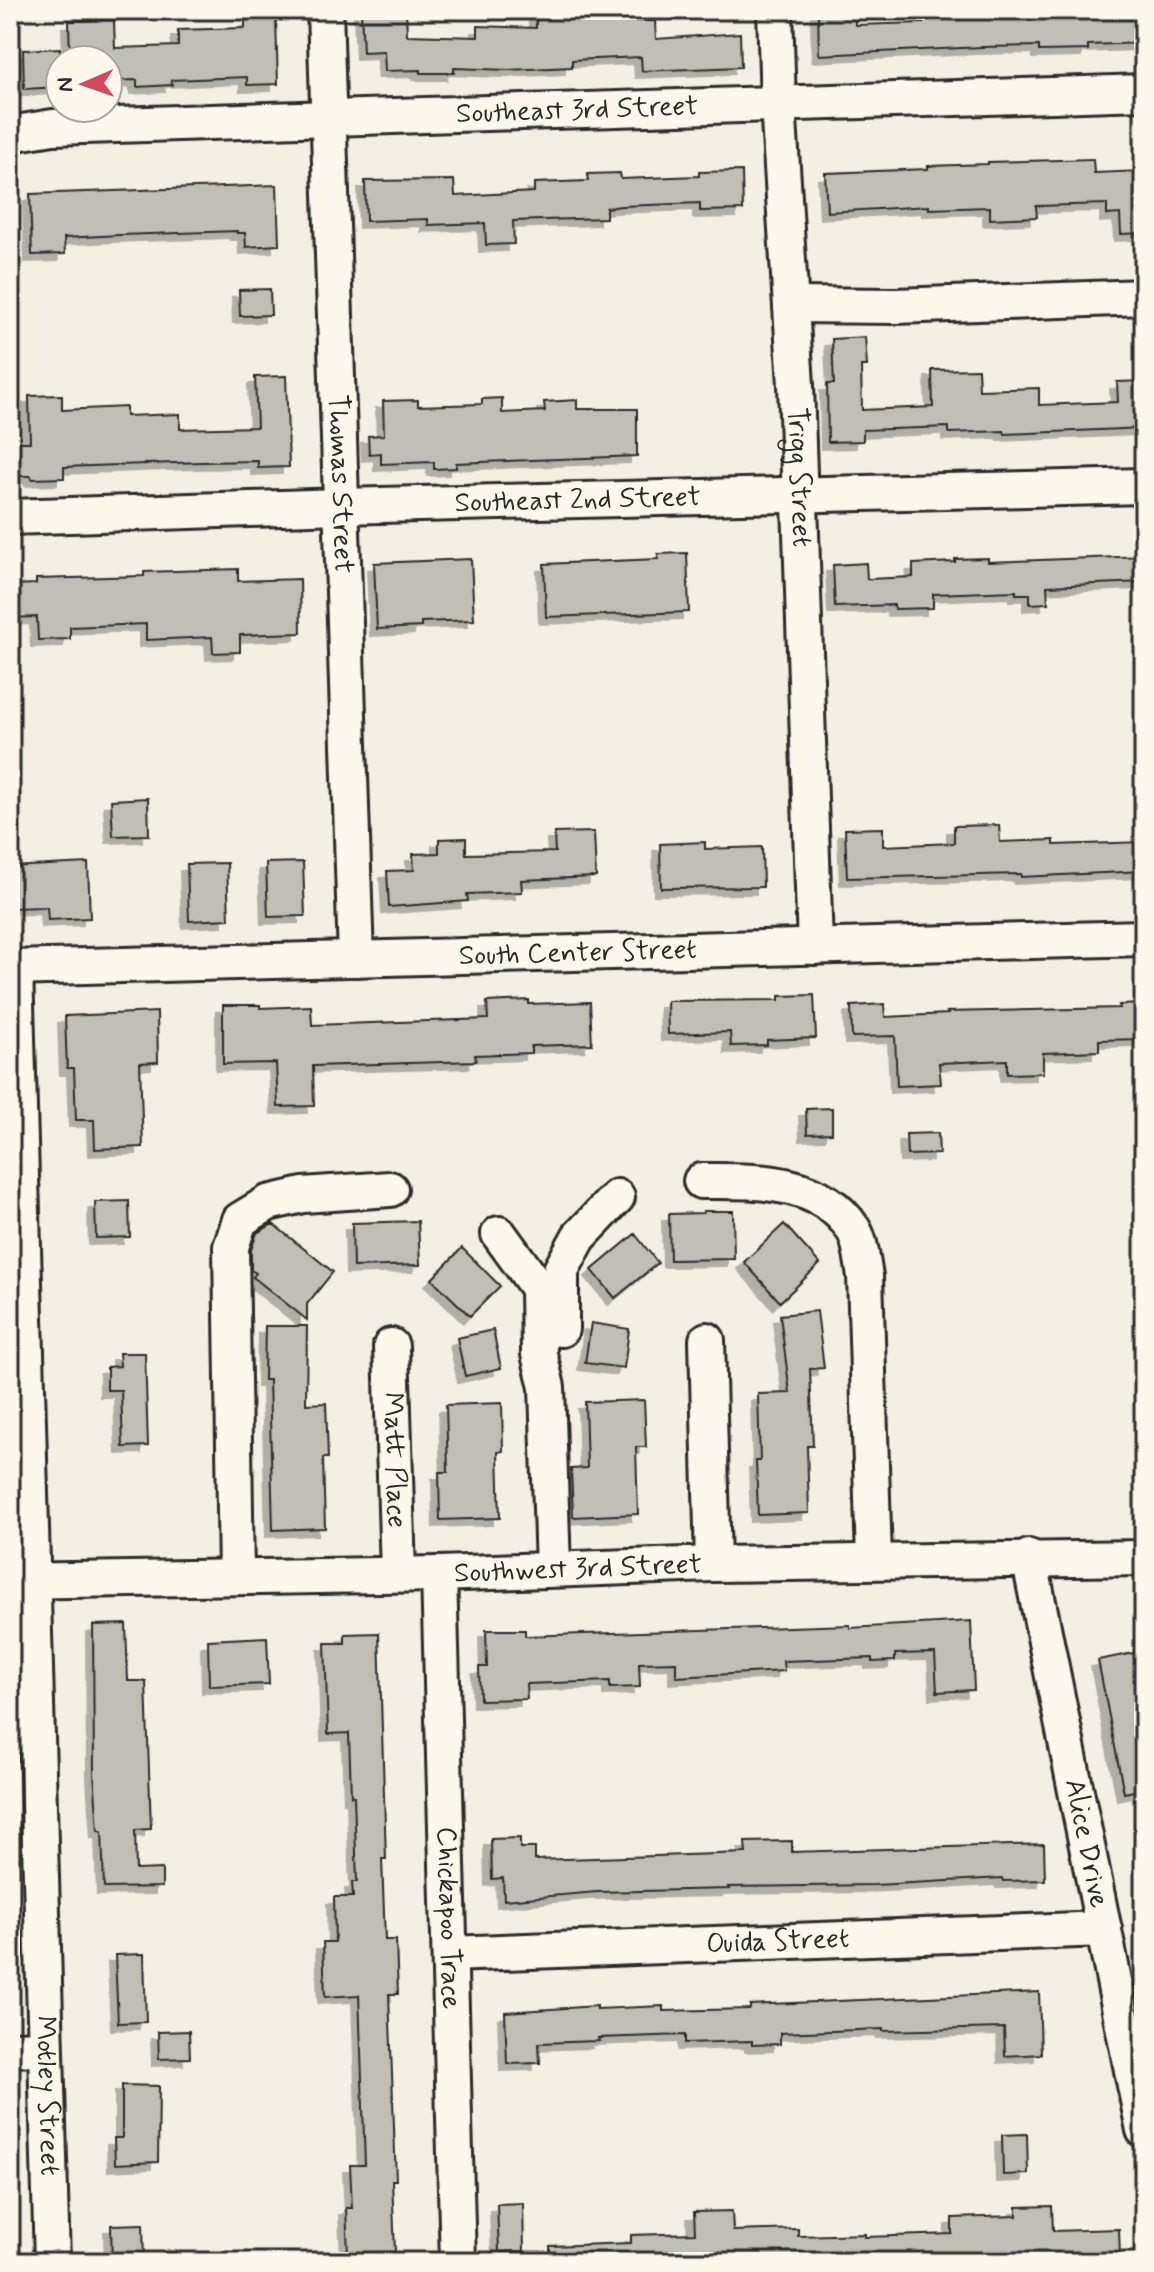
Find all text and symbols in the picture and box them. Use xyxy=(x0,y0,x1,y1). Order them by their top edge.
north arrow xyxy=(44,44,124,124)
text: N xyxy=(52,77,80,92)
street label: Southeast 3rd Street xyxy=(455,88,699,133)
street label: Thomas Street xyxy=(319,394,362,574)
street label: Trigg Street xyxy=(777,407,820,548)
street label: Southeast 2nd Street xyxy=(454,479,701,522)
street label: South Center Street xyxy=(458,931,697,975)
street label: Matt Place xyxy=(374,1391,415,1528)
street label: Southwest 3rd Street xyxy=(453,1546,703,1592)
street label: Alice Drive xyxy=(1055,1776,1117,1911)
street label: Chickapoo Trace xyxy=(427,1826,470,2010)
street label: Ouida Street xyxy=(705,1920,850,1963)
street label: Motley Street xyxy=(26,2015,68,2176)

